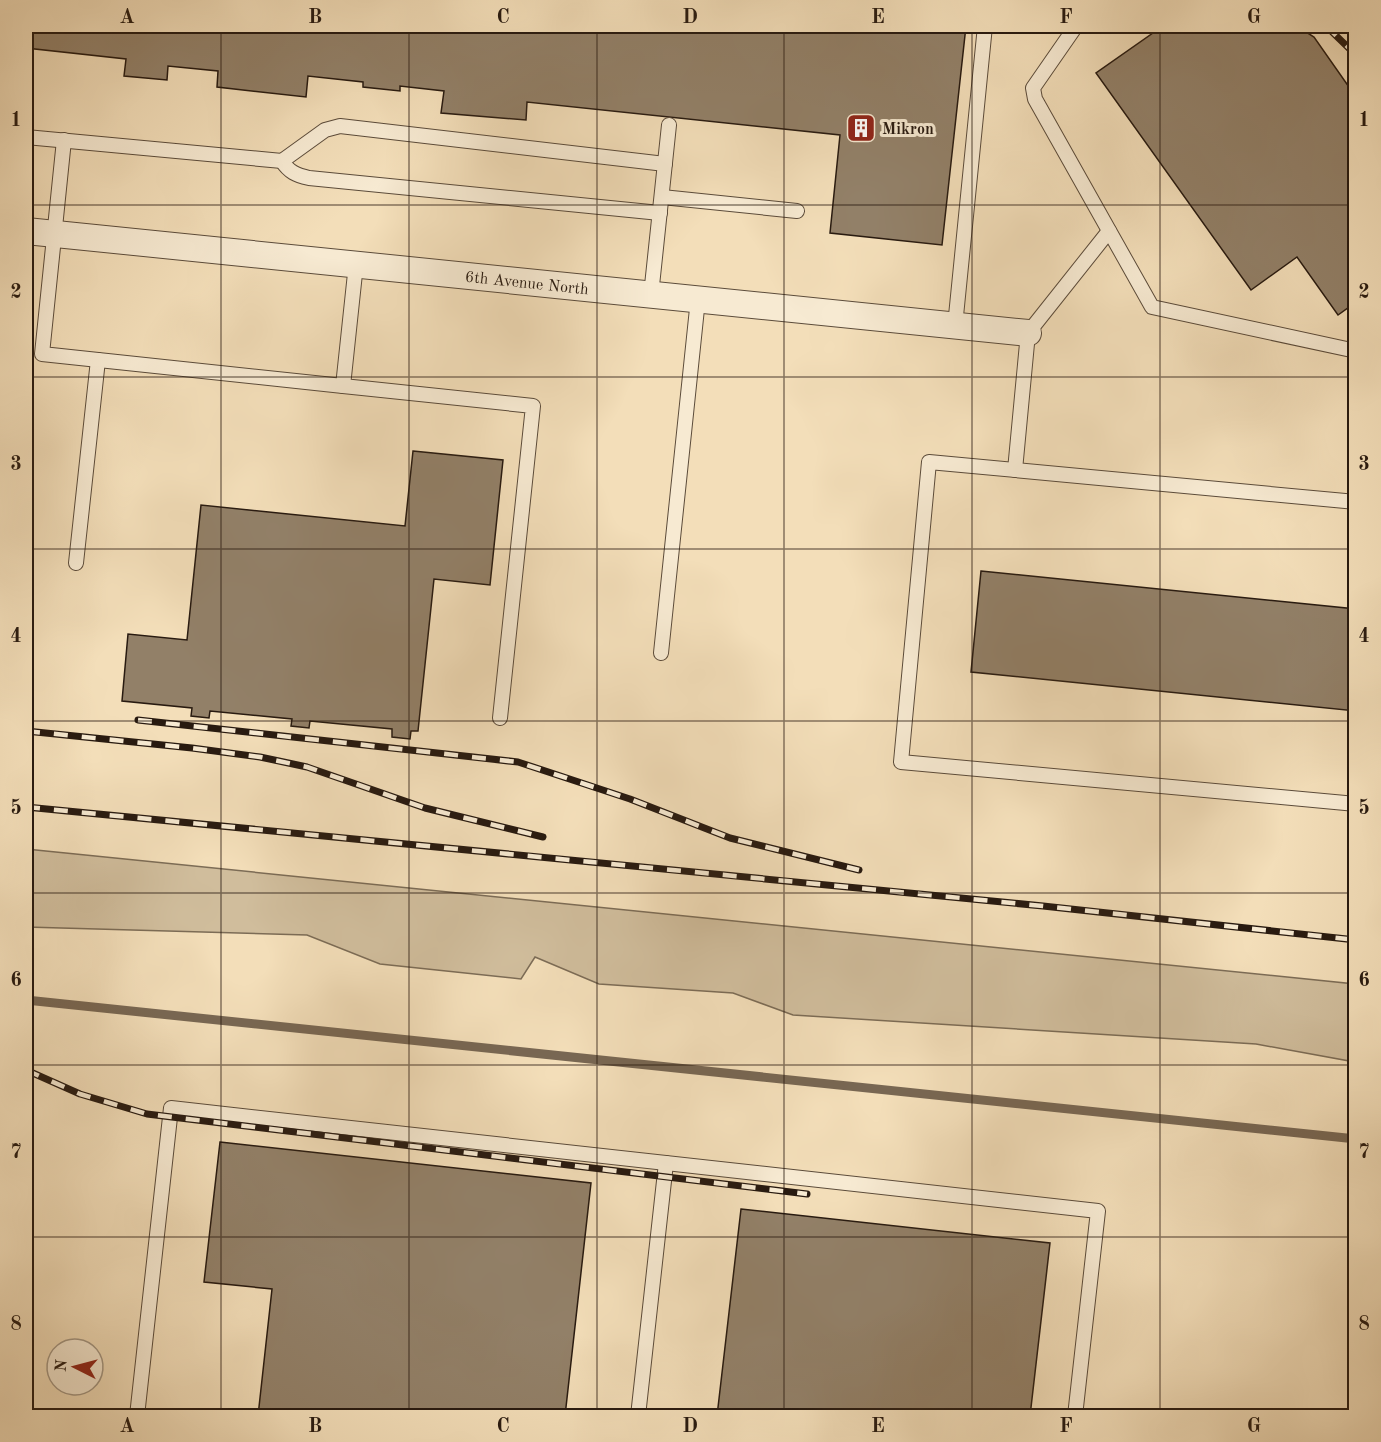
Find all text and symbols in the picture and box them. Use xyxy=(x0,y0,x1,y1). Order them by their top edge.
text: A xyxy=(119,8,135,28)
text: B xyxy=(308,8,322,28)
text: C xyxy=(496,8,510,28)
text: D xyxy=(682,8,698,28)
text: E xyxy=(871,8,885,28)
text: F xyxy=(1059,8,1073,28)
text: G xyxy=(1247,8,1261,28)
text: 1 xyxy=(10,111,22,131)
text: 1 xyxy=(1358,111,1370,131)
building icon: Mikron xyxy=(845,112,877,144)
place label: Mikron xyxy=(882,122,934,138)
street label: 6th Avenue North xyxy=(464,270,590,298)
text: 2 xyxy=(10,283,22,303)
text: 2 xyxy=(1358,283,1370,303)
text: 3 xyxy=(10,455,22,475)
text: 3 xyxy=(1358,455,1370,475)
text: 4 xyxy=(10,627,22,647)
text: 4 xyxy=(1358,627,1370,647)
text: 5 xyxy=(10,798,22,819)
text: 5 xyxy=(1358,798,1370,819)
text: 6 xyxy=(10,971,22,991)
text: 6 xyxy=(1358,971,1370,991)
text: 7 xyxy=(10,1143,22,1163)
text: 7 xyxy=(1358,1143,1370,1163)
text: 8 xyxy=(10,1315,22,1335)
text: 8 xyxy=(1358,1315,1370,1335)
north arrow xyxy=(45,1337,105,1397)
text: N xyxy=(53,1358,71,1373)
text: A xyxy=(119,1417,135,1437)
text: B xyxy=(308,1417,322,1437)
text: C xyxy=(496,1417,510,1437)
text: D xyxy=(682,1417,698,1437)
text: E xyxy=(871,1417,885,1437)
text: F xyxy=(1059,1417,1073,1437)
text: G xyxy=(1247,1417,1261,1437)

